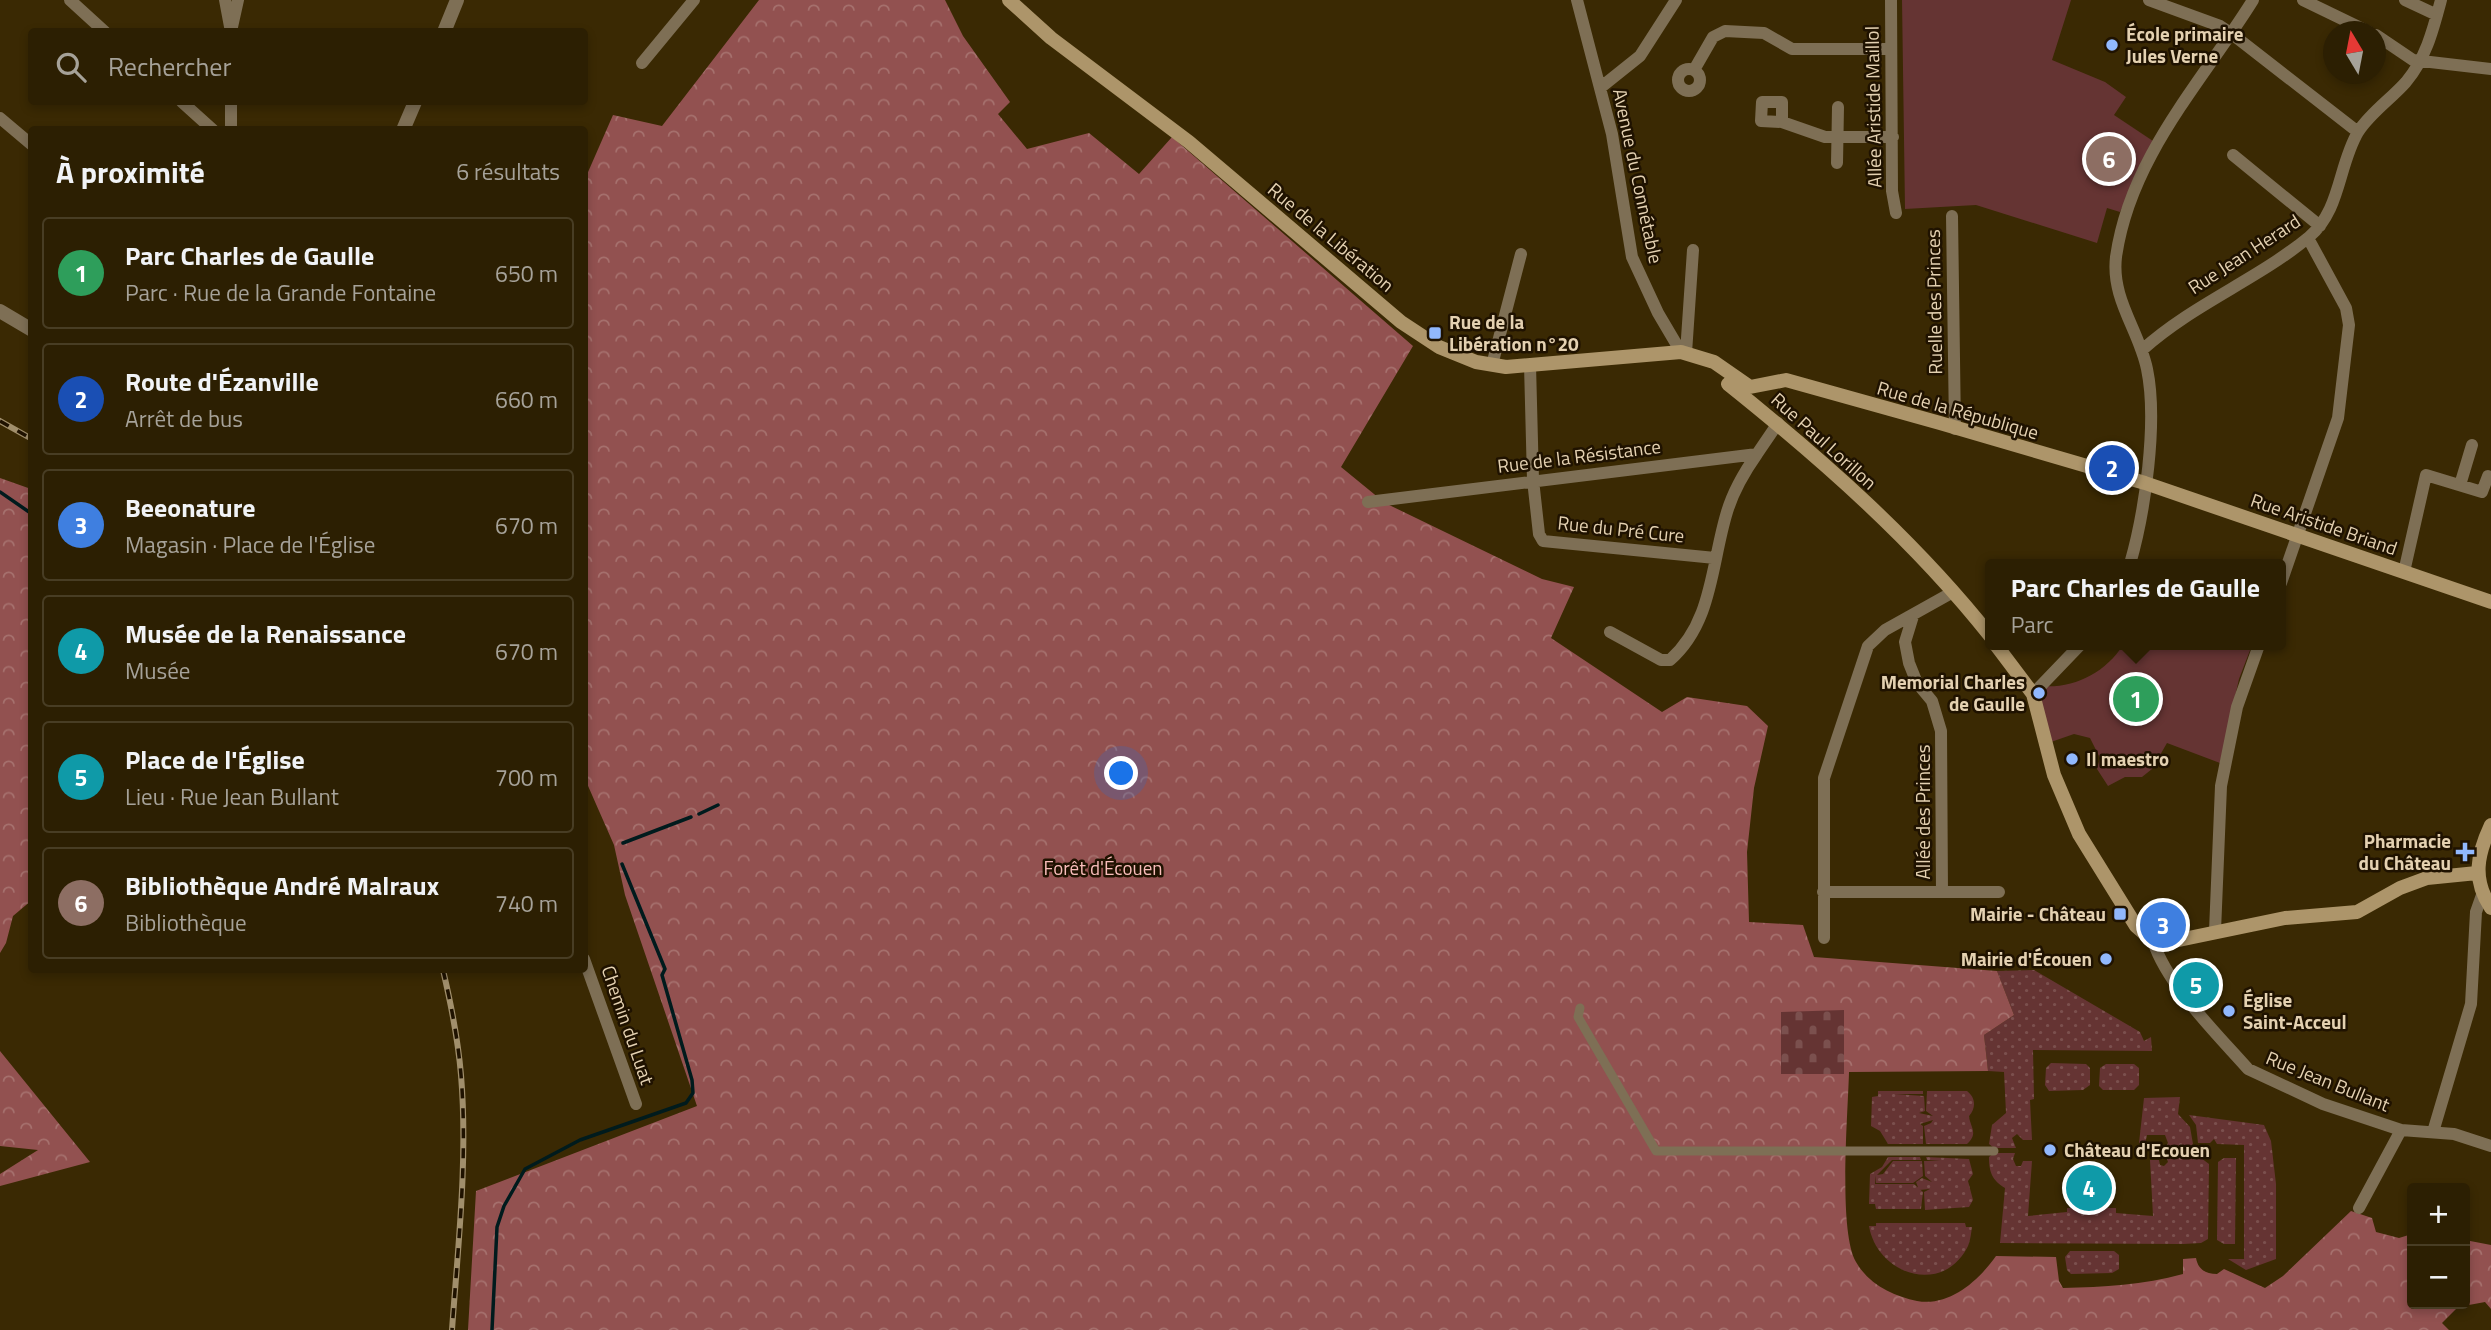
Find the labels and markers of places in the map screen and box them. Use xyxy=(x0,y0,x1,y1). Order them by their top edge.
place label: École primaire Jules Verne xyxy=(2126,19,2244,70)
marker: École primaire Jules Verne xyxy=(2104,37,2120,53)
pin: 6 xyxy=(2086,133,2132,185)
place label: Rue de la Libération n°20 xyxy=(1449,307,1579,358)
marker: Rue de la Libération n°20 xyxy=(1427,325,1443,341)
pin: 2 xyxy=(2089,442,2135,494)
place label: Memorial Charles de Gaulle xyxy=(1881,667,2025,718)
pin: 1 xyxy=(2113,673,2159,725)
marker: Memorial Charles de Gaulle xyxy=(2031,685,2047,701)
place label: Il maestro xyxy=(2086,744,2169,773)
marker: Il maestro xyxy=(2064,751,2080,767)
place label: Pharmacie du Château xyxy=(2359,826,2451,877)
marker: Pharmacie du Château xyxy=(2457,844,2473,860)
place label: Mairie - Château xyxy=(1970,899,2106,928)
pin: 3 xyxy=(2140,899,2186,951)
marker: Mairie - Château xyxy=(2112,906,2128,922)
place label: Mairie d'Écouen xyxy=(1961,944,2092,973)
marker: Mairie d'Écouen xyxy=(2098,951,2114,967)
pin: 5 xyxy=(2173,959,2219,1011)
place label: Église Saint-Acceul xyxy=(2243,985,2347,1036)
marker: Église Saint-Acceul xyxy=(2221,1003,2237,1019)
place label: Château d'Ecouen xyxy=(2064,1135,2210,1164)
marker: Château d'Ecouen xyxy=(2042,1142,2058,1158)
pin: 4 xyxy=(2066,1162,2112,1214)

